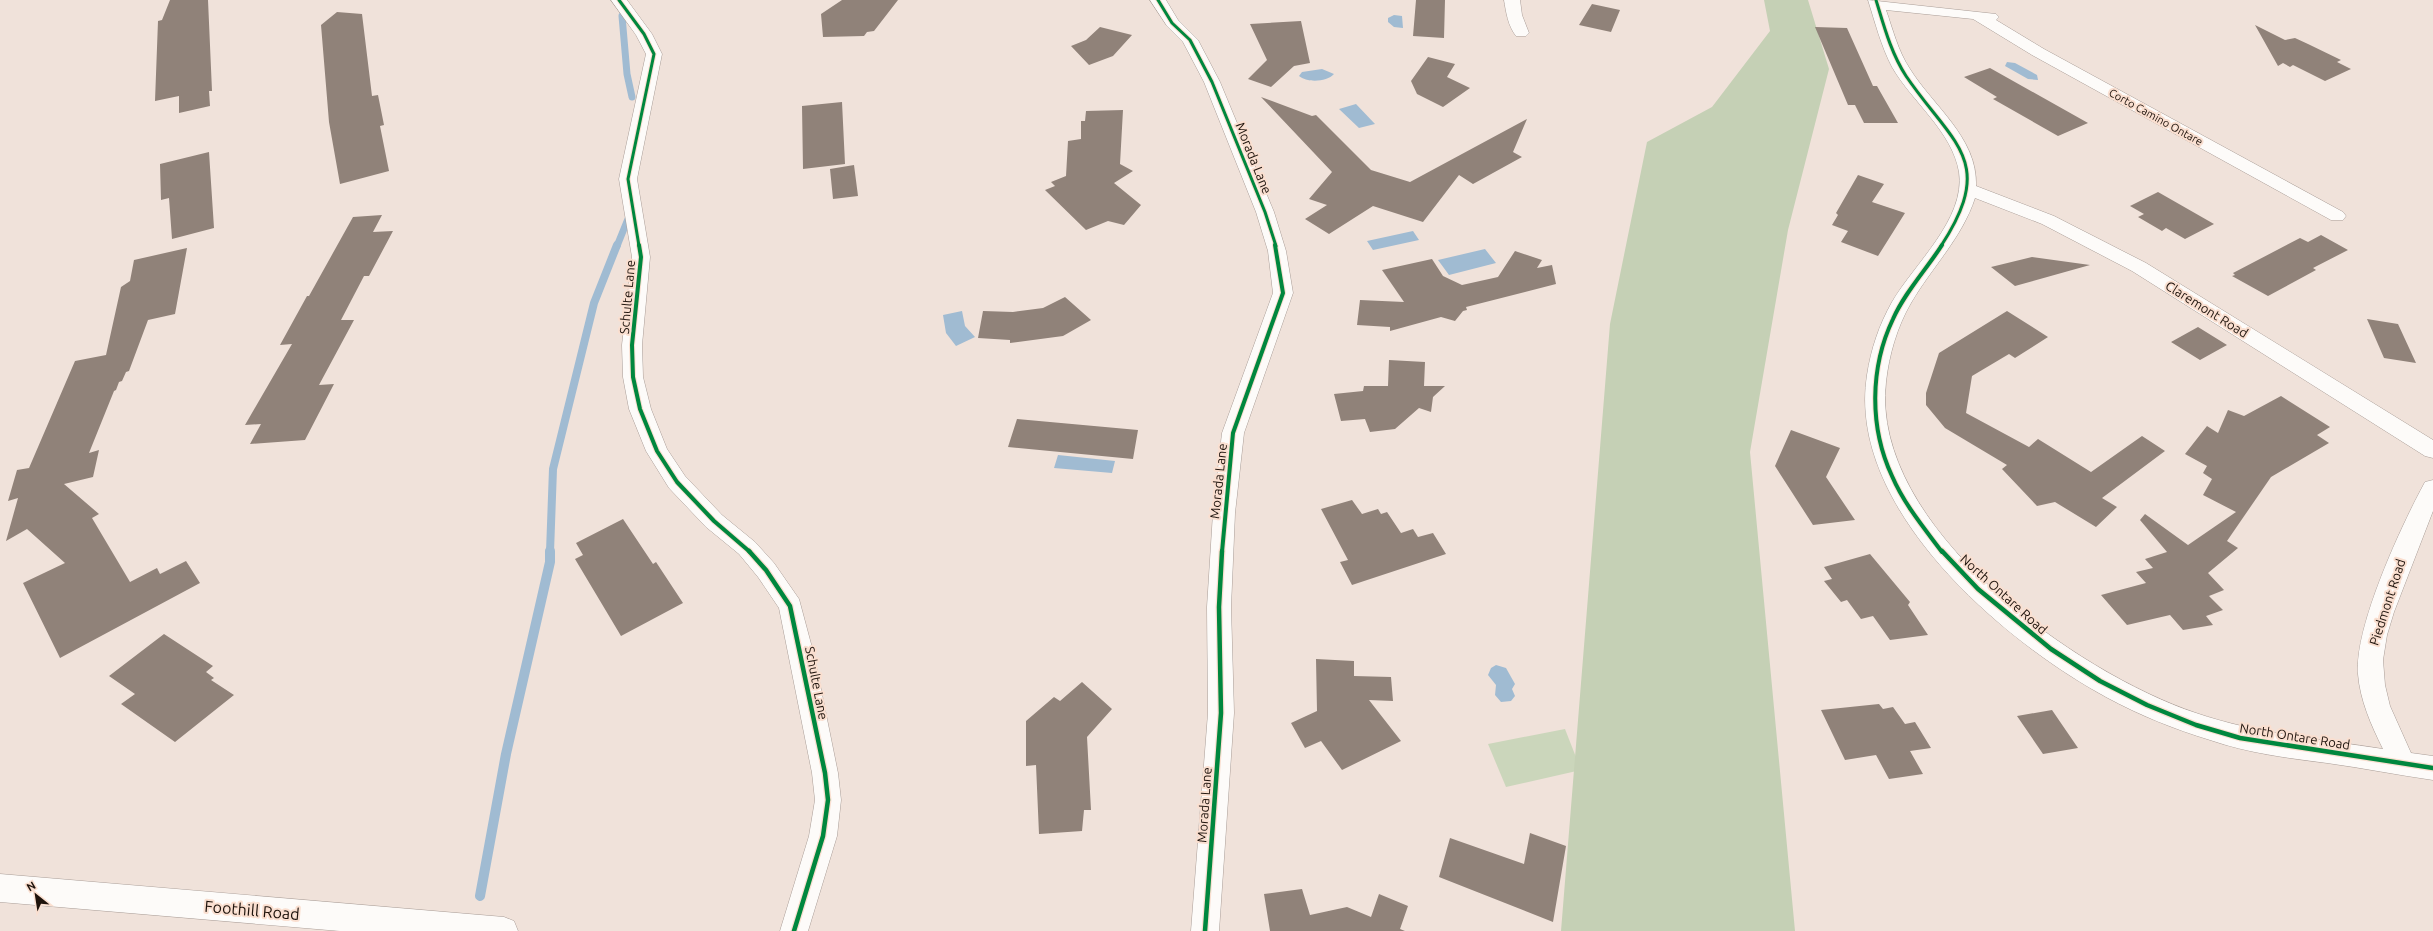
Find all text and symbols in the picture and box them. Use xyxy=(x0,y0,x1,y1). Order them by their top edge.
street label: Corto Camino Ontare xyxy=(2107,86,2205,148)
street label: Morada Lane xyxy=(1233,120,1275,196)
street label: Schulte Lane xyxy=(617,259,637,335)
street label: Claremont Road xyxy=(2163,278,2251,340)
street label: Morada Lane xyxy=(1207,443,1229,519)
street label: North Ontare Road xyxy=(1958,551,2050,637)
street label: Piedmont Road xyxy=(2366,557,2408,647)
street label: Schulte Lane xyxy=(803,645,831,721)
street label: North Ontare Road xyxy=(2239,720,2351,752)
street label: Morada Lane xyxy=(1194,767,1214,843)
north arrow xyxy=(16,875,56,915)
text: N xyxy=(24,879,38,894)
street label: Foothill Road xyxy=(204,897,300,923)

